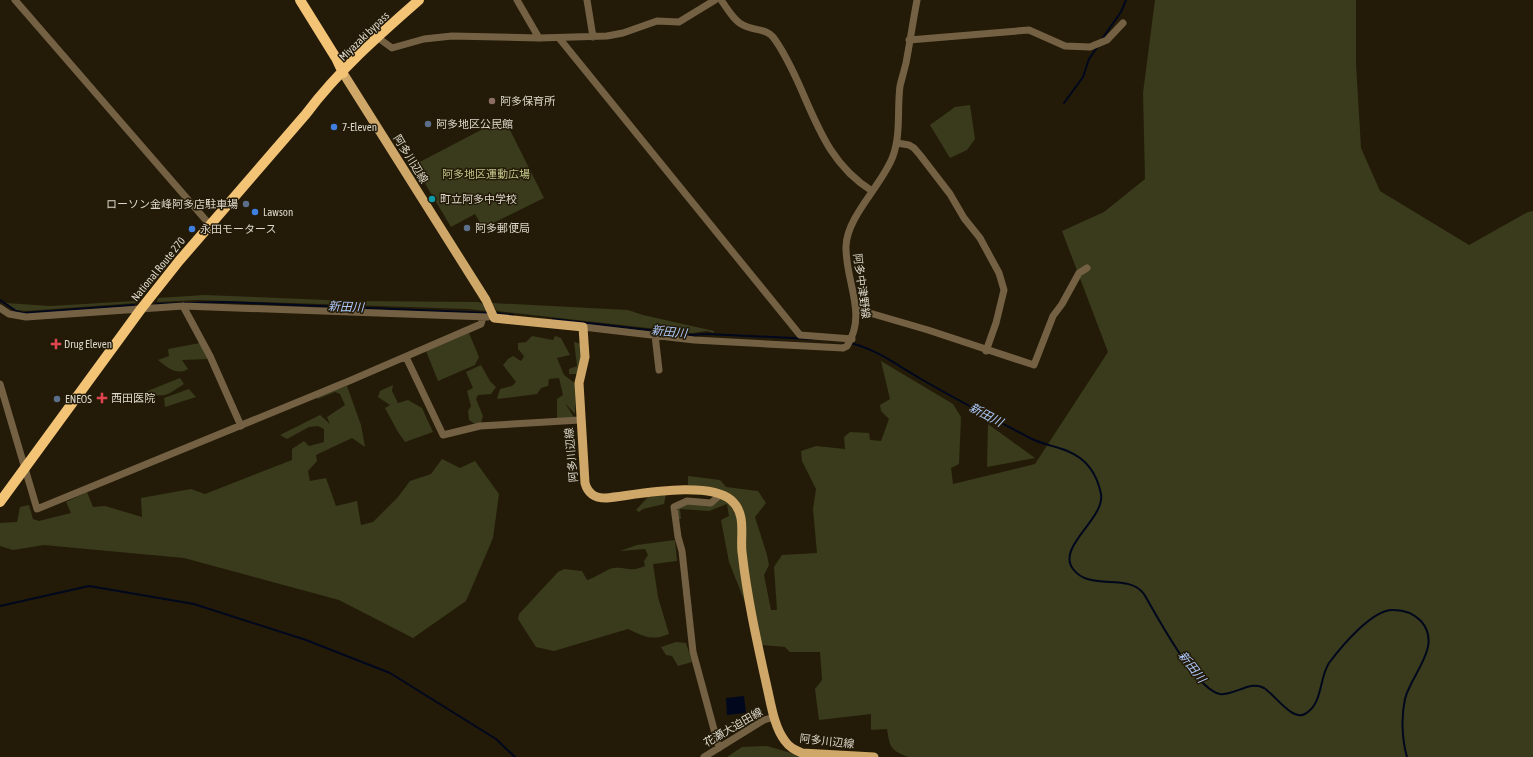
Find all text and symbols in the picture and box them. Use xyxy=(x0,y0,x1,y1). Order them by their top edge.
street label: Miyazaki bypass xyxy=(337,9,392,63)
place label: 阿多保育所 xyxy=(500,95,556,107)
marker: 阿多保育所 xyxy=(487,96,497,106)
place label: 阿多地区公民館 xyxy=(436,118,513,130)
marker: 阿多地区公民館 xyxy=(423,119,433,129)
place label: 7-Eleven xyxy=(342,121,377,133)
marker: 7-Eleven xyxy=(329,122,339,132)
street label: 阿多川辺線 xyxy=(391,132,431,186)
park label: 阿多地区運動広場 xyxy=(442,168,530,180)
place label: 町立阿多中学校 xyxy=(440,193,517,205)
marker: 町立阿多中学校 xyxy=(427,194,437,204)
place label: ローソン金峰阿多店駐車場 xyxy=(106,198,238,210)
marker: ローソン金峰阿多店駐車場 xyxy=(241,199,251,209)
place label: Lawson xyxy=(263,206,293,218)
marker: Lawson xyxy=(250,207,260,217)
place label: 阿多郵便局 xyxy=(475,222,530,234)
place label: 永田モータース xyxy=(200,223,276,235)
marker: 阿多郵便局 xyxy=(462,223,472,233)
marker: 永田モータース xyxy=(187,224,197,234)
street label: National Route 270 xyxy=(129,235,187,303)
street label: 阿多中津野線 xyxy=(851,252,873,320)
water label: 新田川 xyxy=(328,299,366,315)
water label: 新田川 xyxy=(650,323,690,341)
place label: Drug Eleven xyxy=(64,338,112,350)
marker: Drug Eleven xyxy=(51,339,61,349)
marker: 西田医院 xyxy=(96,392,108,404)
place label: 西田医院 xyxy=(111,392,155,404)
place label: ENEOS xyxy=(65,393,92,405)
marker: ENEOS xyxy=(52,394,62,404)
water label: 新田川 xyxy=(967,400,1007,431)
street label: 阿多川辺線 xyxy=(563,427,579,483)
water label: 新田川 xyxy=(1175,649,1210,687)
street label: 花瀬大迫田線 xyxy=(701,705,765,749)
street label: 阿多川辺線 xyxy=(799,732,855,750)

